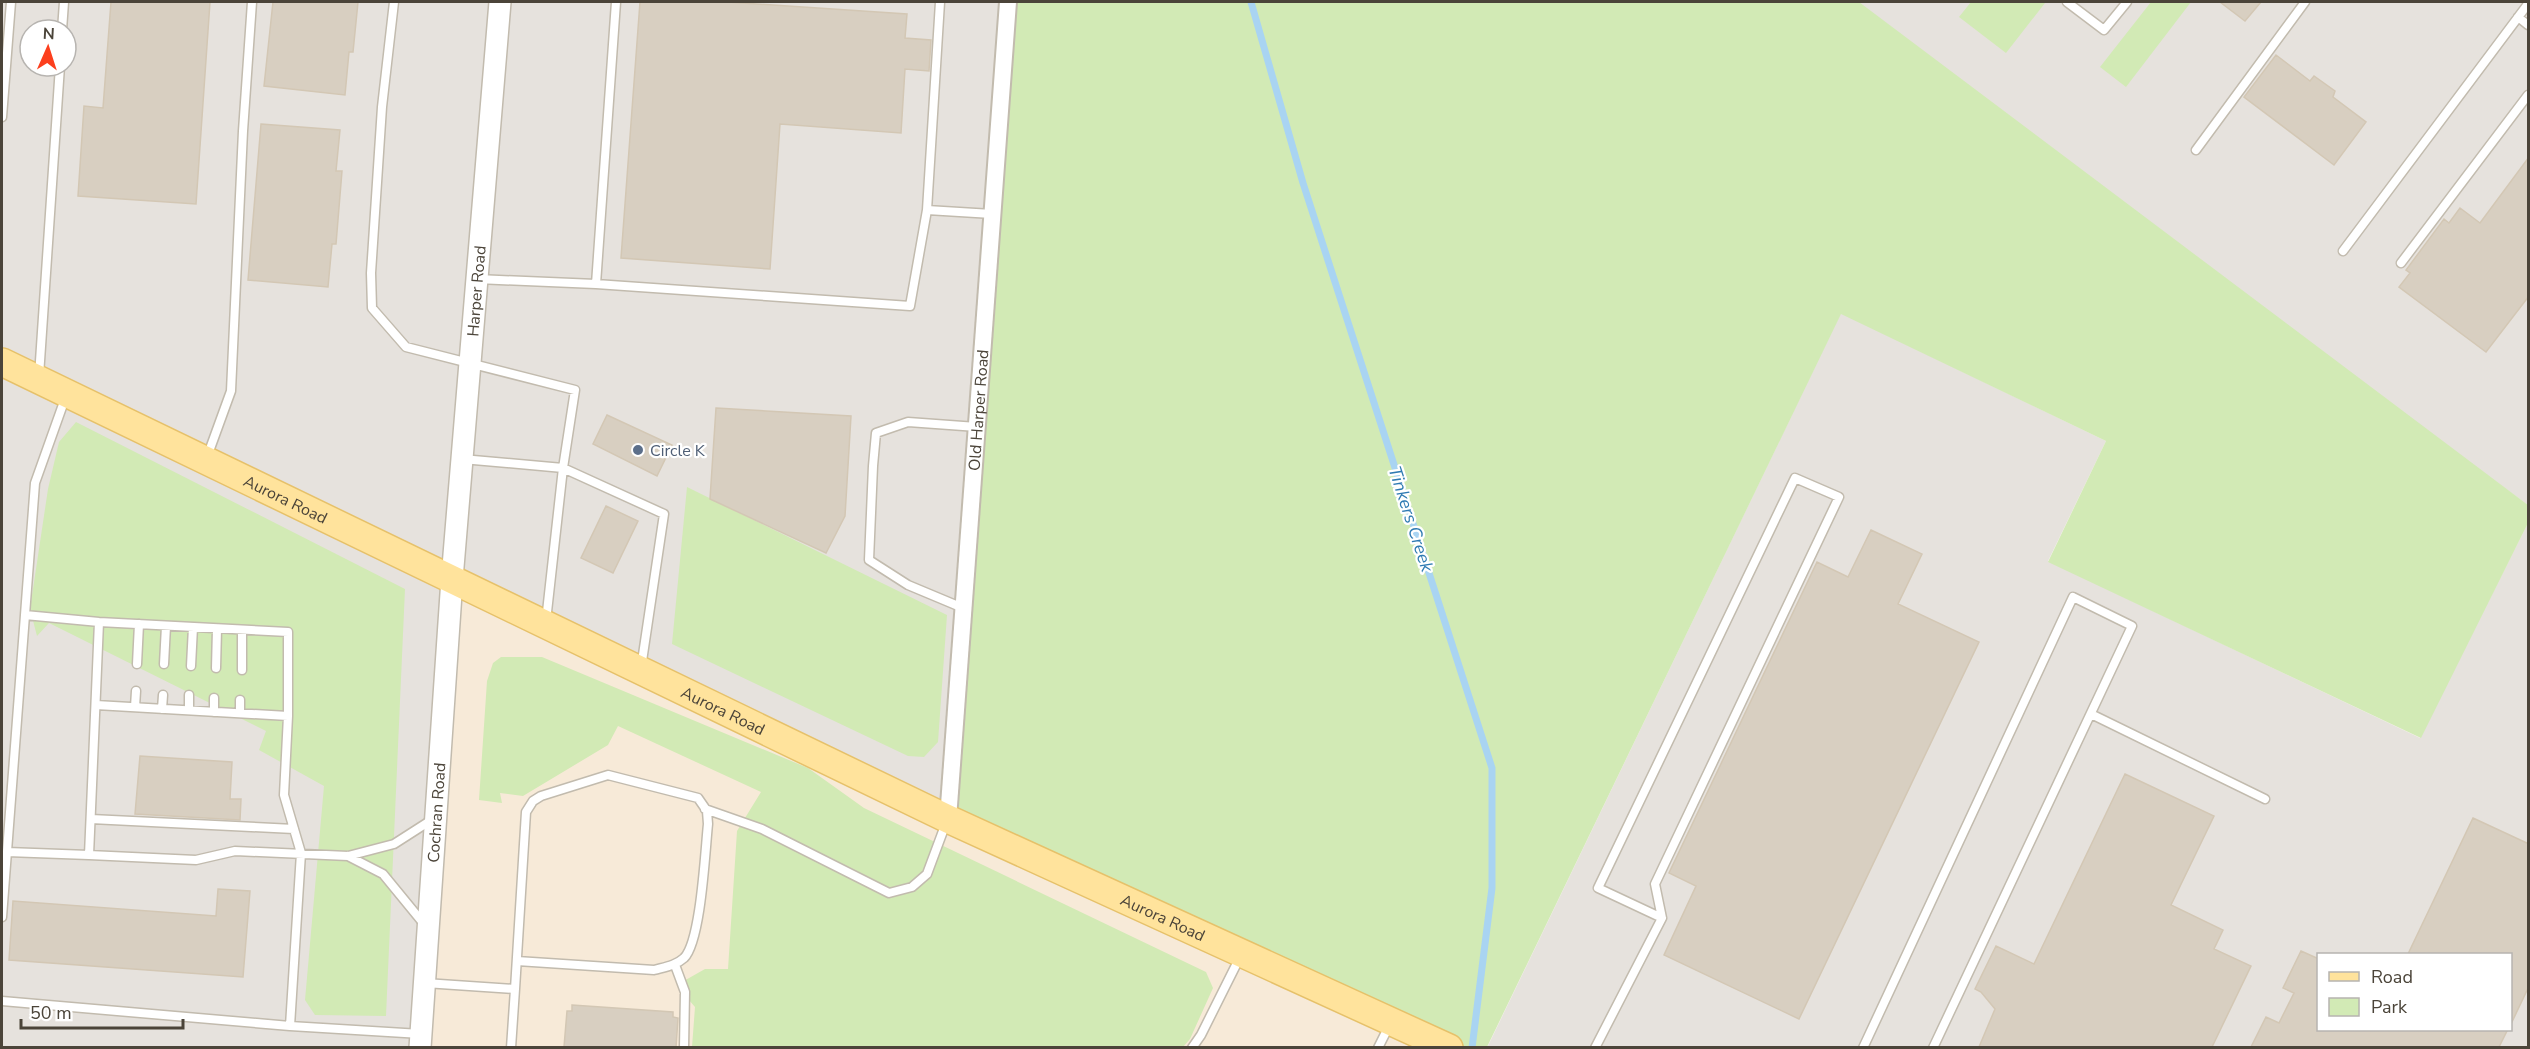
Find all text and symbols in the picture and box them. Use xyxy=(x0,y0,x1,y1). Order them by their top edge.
north arrow xyxy=(18,18,78,78)
text: N xyxy=(42,23,55,45)
street label: Harper Road xyxy=(462,245,492,338)
street label: Old Harper Road xyxy=(964,349,994,472)
place label: Circle K xyxy=(650,440,706,462)
marker: Circle K xyxy=(631,443,645,457)
water label: Tinkers Creek xyxy=(1383,463,1440,576)
street label: Aurora Road xyxy=(240,470,331,530)
street label: Aurora Road xyxy=(677,682,768,741)
street label: Cochran Road xyxy=(423,762,451,863)
street label: Aurora Road xyxy=(1117,889,1208,947)
legend xyxy=(2317,953,2512,1031)
text: Road xyxy=(2371,965,2413,989)
scale bar xyxy=(21,992,183,1030)
text: Park xyxy=(2371,995,2408,1019)
text: 50 m xyxy=(30,1001,72,1025)

